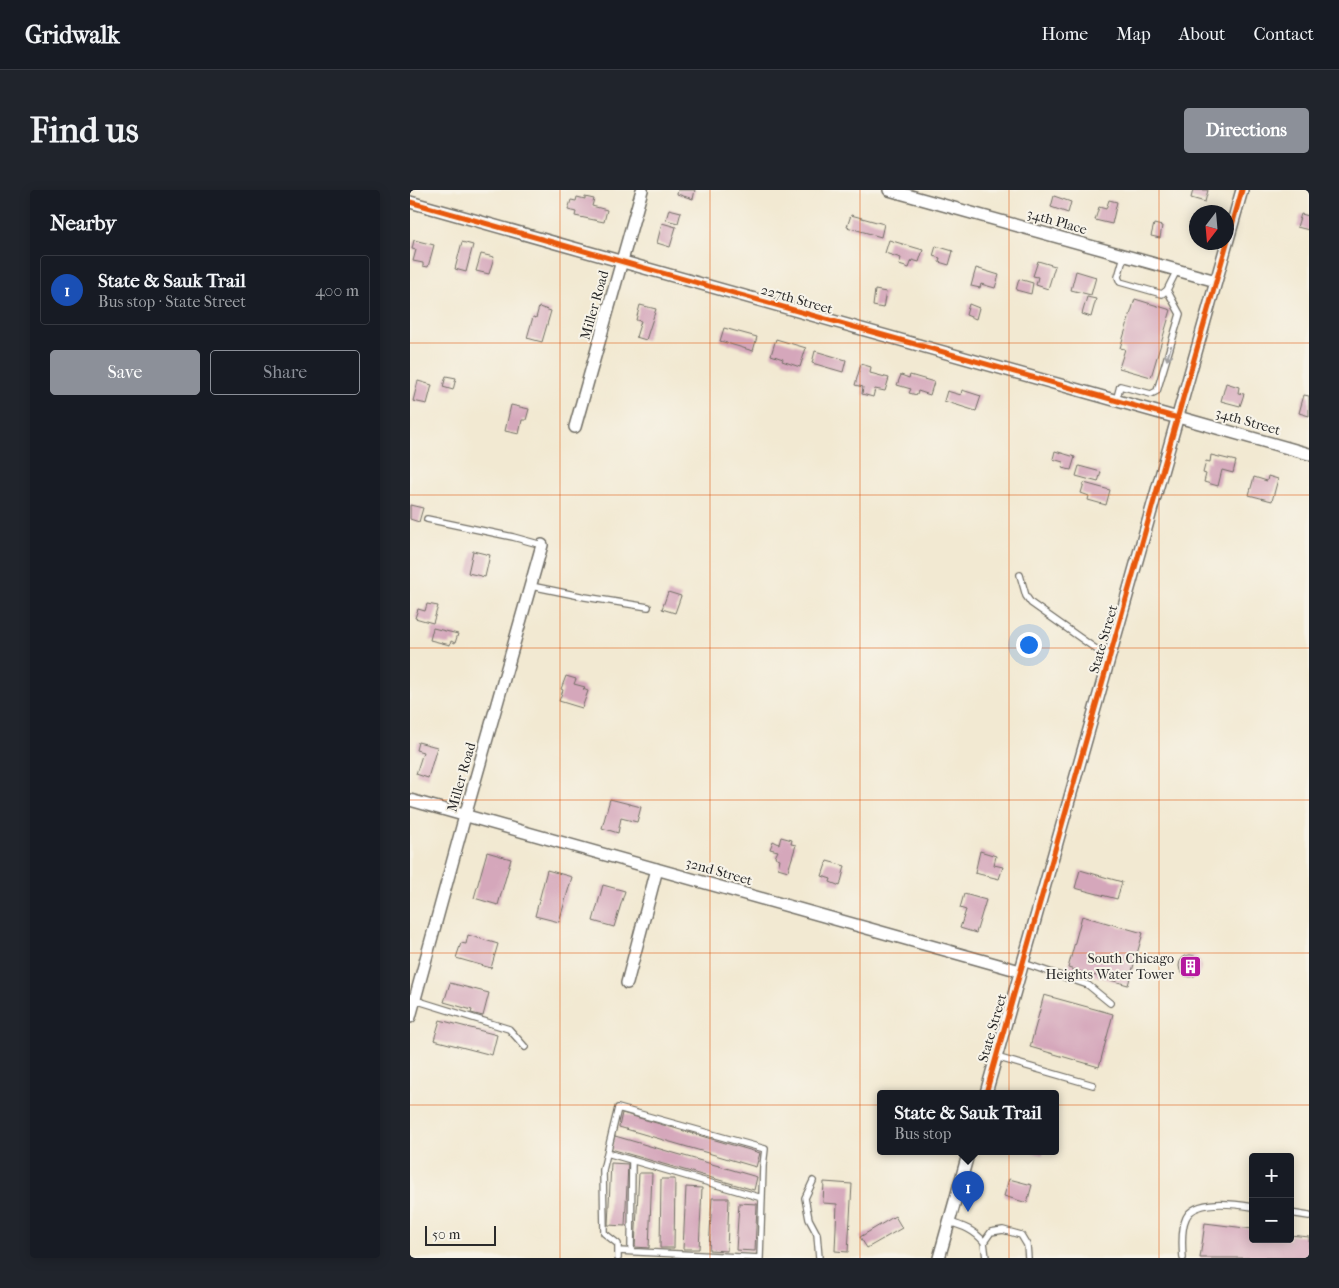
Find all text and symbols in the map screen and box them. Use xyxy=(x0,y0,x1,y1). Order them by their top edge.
text: Gridwalk xyxy=(25,21,120,49)
text: Home xyxy=(1041,24,1088,45)
text: Map xyxy=(1116,24,1151,45)
text: About xyxy=(1179,24,1225,45)
text: Contact xyxy=(1253,24,1314,45)
button: Directions xyxy=(1184,108,1309,153)
text: Find us xyxy=(30,110,139,151)
street label: 34th Place xyxy=(1025,205,1089,238)
north arrow xyxy=(1189,205,1234,250)
text: Nearby xyxy=(50,211,116,235)
street label: Miller Road xyxy=(576,268,613,342)
text: State & Sauk Trail xyxy=(98,270,246,292)
text: 1 xyxy=(64,281,70,300)
text: 400 m xyxy=(315,281,359,300)
street label: 227th Street xyxy=(759,281,835,318)
text: Bus stop · State Street xyxy=(98,292,246,311)
one-way arrow xyxy=(1164,344,1174,360)
button: Save xyxy=(50,350,200,395)
button: Share xyxy=(210,350,360,395)
street label: 34th Street xyxy=(1213,404,1282,439)
street label: State Street xyxy=(1086,603,1121,675)
your location xyxy=(1016,632,1042,658)
street label: Miller Road xyxy=(443,740,480,814)
street label: 32nd Street xyxy=(684,854,754,889)
place label: South Chicago Heights Water Tower xyxy=(1046,950,1174,983)
building icon: South Chicago Heights Water Tower xyxy=(1178,954,1202,978)
street label: State Street xyxy=(975,992,1010,1064)
popup xyxy=(877,1090,1059,1155)
text: State & Sauk Trail xyxy=(894,1102,1042,1124)
text: Bus stop xyxy=(894,1124,951,1143)
map controls xyxy=(1249,1153,1294,1243)
button: + xyxy=(1249,1153,1294,1198)
pin: 1 xyxy=(952,1171,984,1212)
button: − xyxy=(1249,1198,1294,1243)
scale bar xyxy=(425,1223,496,1246)
text: 50 m xyxy=(432,1226,460,1243)

